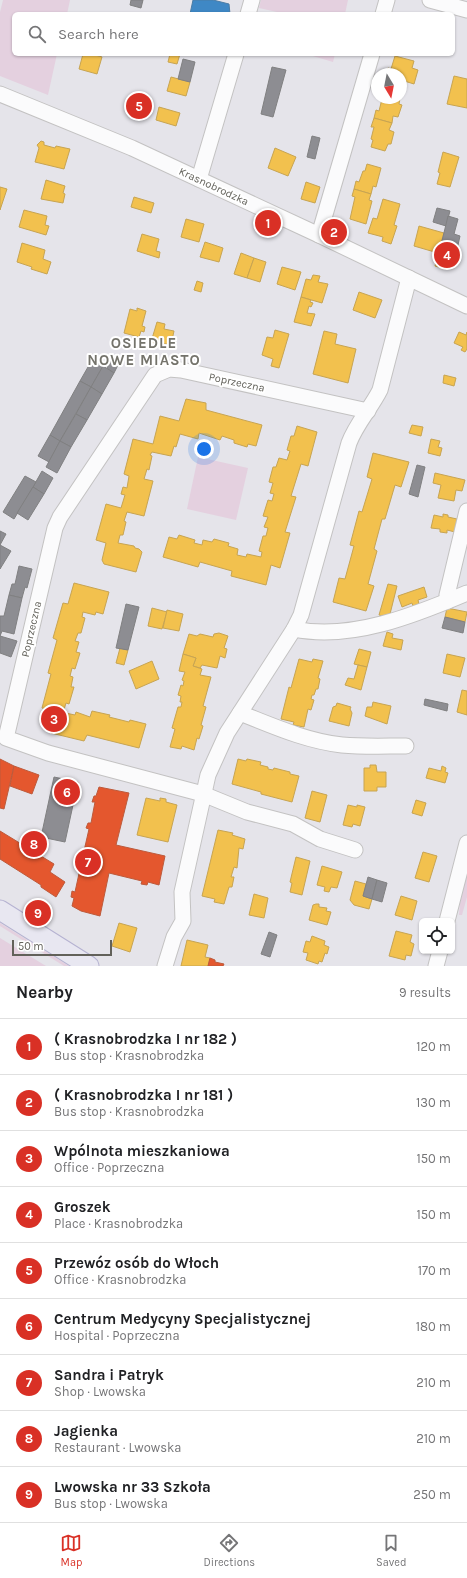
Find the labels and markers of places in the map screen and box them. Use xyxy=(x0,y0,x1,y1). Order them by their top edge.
pin: 5 xyxy=(126,91,152,121)
pin: 1 xyxy=(255,208,281,238)
pin: 2 xyxy=(321,217,347,247)
pin: 4 xyxy=(434,240,460,270)
pin: 3 xyxy=(41,704,67,734)
pin: 6 xyxy=(54,777,80,807)
pin: 8 xyxy=(21,829,47,859)
pin: 7 xyxy=(75,847,101,877)
pin: 9 xyxy=(25,898,51,928)

